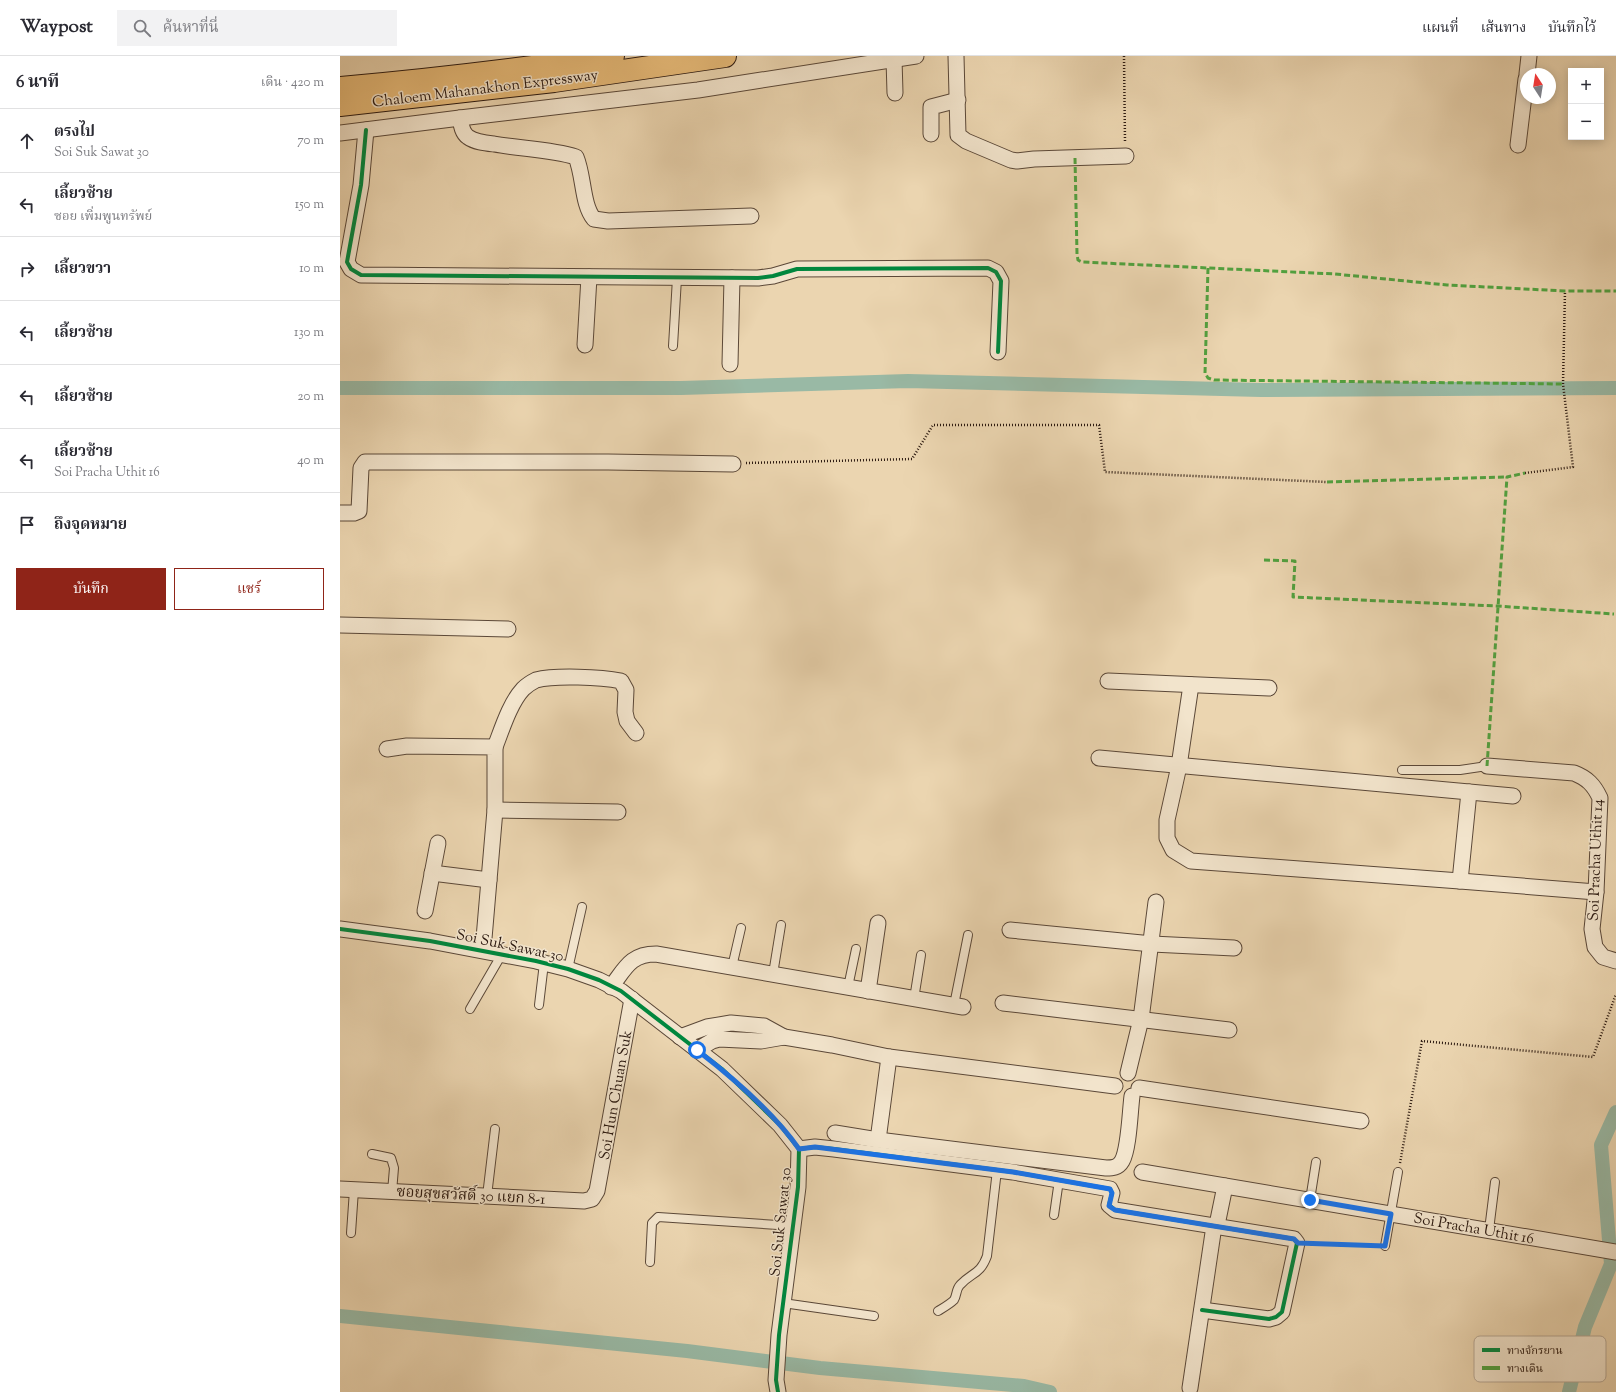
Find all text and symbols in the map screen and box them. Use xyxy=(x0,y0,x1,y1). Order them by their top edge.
search box xyxy=(117,10,397,46)
text: Waypost xyxy=(20,14,93,41)
icon: search xyxy=(131,17,153,39)
text: ค้นหาที่นี่ xyxy=(163,18,219,39)
text: แผนที่ xyxy=(1422,19,1459,39)
text: เส้นทาง xyxy=(1481,19,1526,39)
text: บันทึกไว้ xyxy=(1548,19,1596,39)
street label: Chaloem Mahanakhon Expressway xyxy=(371,65,600,114)
north arrow xyxy=(1520,68,1556,104)
map controls xyxy=(1568,68,1604,140)
button: + xyxy=(1568,68,1604,104)
text: 6 นาที xyxy=(16,71,59,95)
text: เดิน · 420 m xyxy=(261,74,324,92)
button: − xyxy=(1568,104,1604,140)
text: ตรงไป xyxy=(54,122,95,143)
icon: ahead xyxy=(16,130,38,152)
text: 70 m xyxy=(297,132,324,150)
text: Soi Suk Sawat 30 xyxy=(54,144,149,162)
text: เลี้ยวซ้าย xyxy=(54,184,113,205)
icon: left xyxy=(16,194,38,216)
text: 150 m xyxy=(295,196,324,214)
text: ซอย เพิ่มพูนทรัพย์ xyxy=(54,208,152,226)
icon: right xyxy=(16,258,38,280)
text: เลี้ยวขวา xyxy=(54,259,111,280)
text: 10 m xyxy=(299,260,324,278)
icon: left xyxy=(16,322,38,344)
text: เลี้ยวซ้าย xyxy=(54,323,113,344)
text: 130 m xyxy=(294,324,324,342)
icon: left xyxy=(16,386,38,408)
text: เลี้ยวซ้าย xyxy=(54,387,113,408)
text: 20 m xyxy=(298,388,324,406)
text: เลี้ยวซ้าย xyxy=(54,442,113,463)
icon: left xyxy=(16,450,38,472)
text: 40 m xyxy=(297,452,324,470)
text: Soi Pracha Uthit 16 xyxy=(54,464,160,482)
icon: arrive xyxy=(16,514,38,536)
text: ถึงจุดหมาย xyxy=(54,515,127,536)
button: บันทึก xyxy=(16,568,166,610)
button: แชร์ xyxy=(174,568,324,610)
street label: Soi Pracha Uthit 14 xyxy=(1584,798,1609,921)
street label: Soi Suk Sawat 30 xyxy=(454,925,565,968)
street label: Soi Hun Chuan Suk xyxy=(595,1029,638,1162)
route start xyxy=(688,1041,706,1059)
street label: Soi Suk Sawat 30 xyxy=(765,1167,798,1278)
street label: ซอยสุขสวัสดิ์ 30 แยก 8-1 xyxy=(396,1180,546,1211)
route end xyxy=(1301,1191,1319,1209)
street label: Soi Pracha Uthit 16 xyxy=(1412,1209,1536,1250)
legend xyxy=(1474,1336,1606,1382)
text: ทางจักรยาน xyxy=(1507,1343,1563,1359)
text: ทางเดิน xyxy=(1507,1361,1543,1377)

